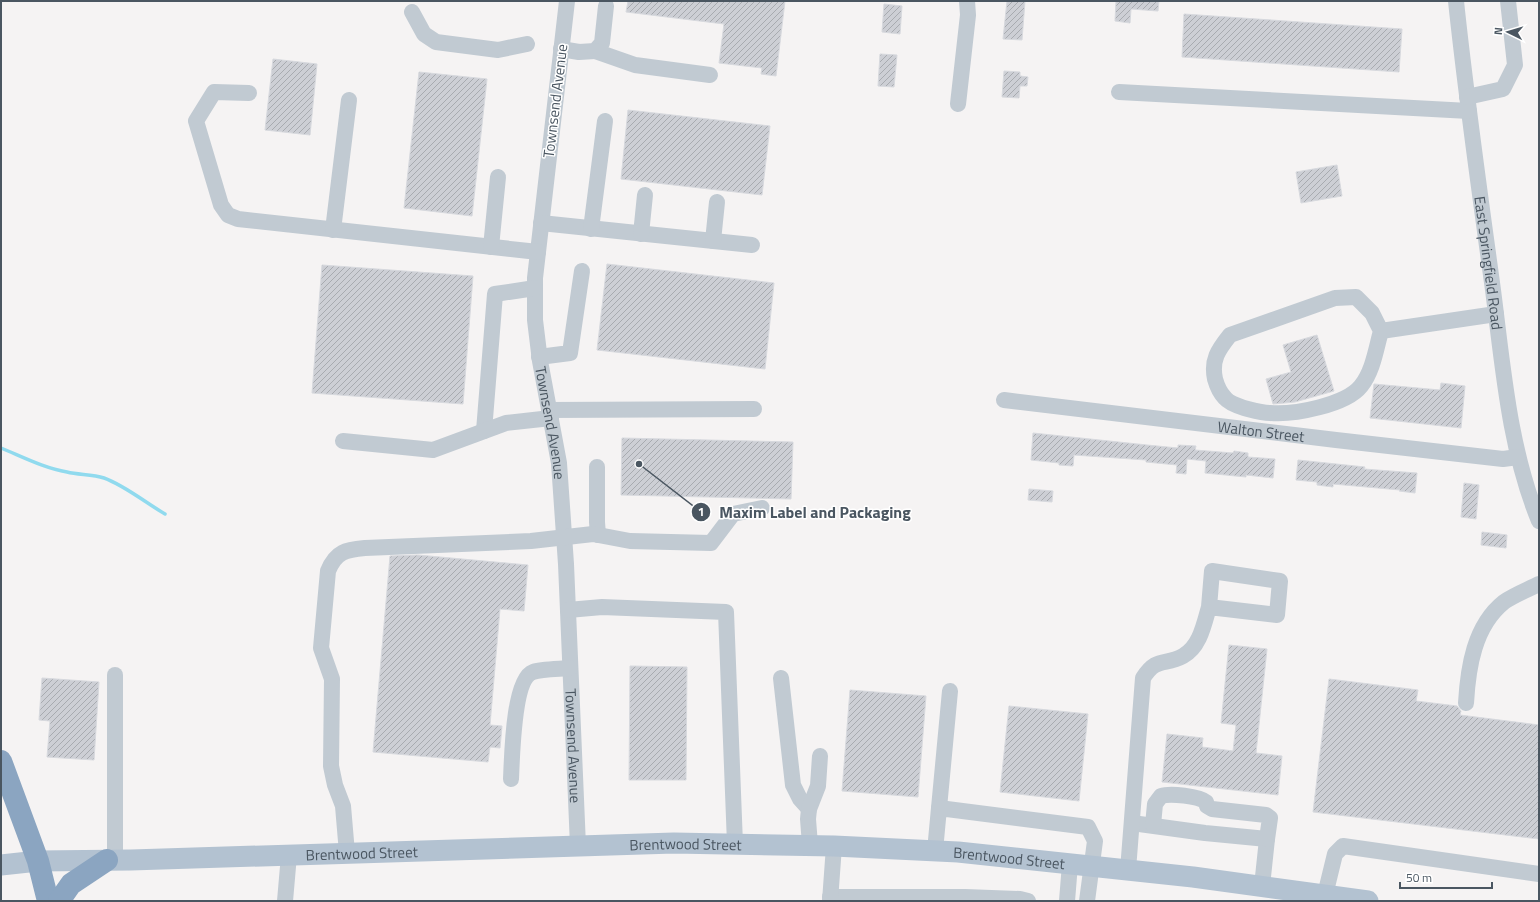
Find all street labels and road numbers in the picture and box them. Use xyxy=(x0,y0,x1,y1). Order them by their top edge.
street label: Townsend Avenue xyxy=(537,43,573,159)
street label: East Springfield Road xyxy=(1469,195,1509,331)
street label: Townsend Avenue xyxy=(530,364,572,480)
street label: Walton Street xyxy=(1216,414,1307,448)
street label: Townsend Avenue xyxy=(560,688,588,803)
street label: Brentwood Street xyxy=(629,831,743,856)
street label: Brentwood Street xyxy=(305,840,419,866)
street label: Brentwood Street xyxy=(953,840,1067,875)

